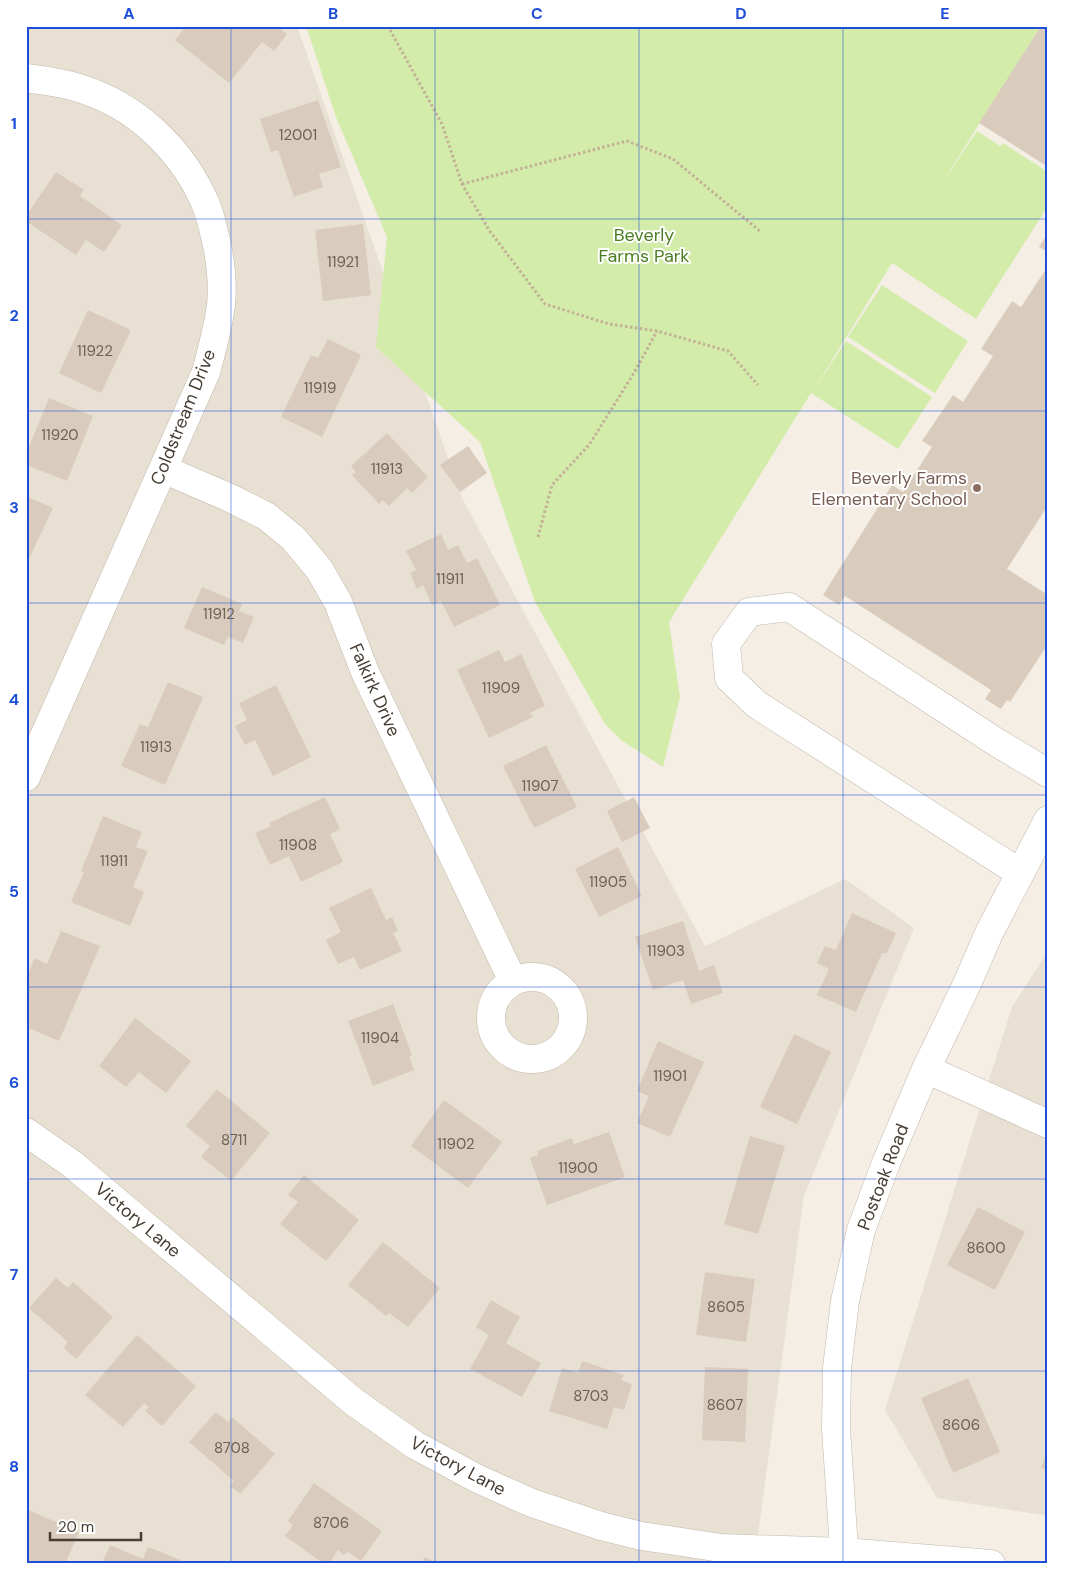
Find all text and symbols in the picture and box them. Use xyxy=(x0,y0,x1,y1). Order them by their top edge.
text: A xyxy=(123,3,135,24)
text: B xyxy=(328,3,338,24)
text: C xyxy=(531,3,543,24)
text: D xyxy=(735,3,747,24)
text: E xyxy=(940,3,950,24)
text: 1 xyxy=(11,113,17,134)
house number: 12001 xyxy=(279,125,317,145)
park label: Beverly Farms Park xyxy=(599,223,689,268)
house number: 11921 xyxy=(327,252,359,272)
text: 2 xyxy=(9,305,19,326)
house number: 11922 xyxy=(77,341,113,361)
street label: Coldstream Drive xyxy=(145,346,221,488)
house number: 11919 xyxy=(304,378,336,398)
house number: 11920 xyxy=(41,425,79,445)
house number: 11913 xyxy=(371,459,403,479)
place label: Beverly Farms Elementary School xyxy=(811,466,967,511)
marker: Beverly Farms Elementary School xyxy=(971,482,983,494)
text: 3 xyxy=(9,497,19,518)
house number: 11911 xyxy=(436,569,464,589)
house number: 11912 xyxy=(203,604,235,624)
street label: Falkirk Drive xyxy=(344,640,406,740)
house number: 11909 xyxy=(482,678,520,698)
text: 4 xyxy=(9,689,19,710)
house number: 11913 xyxy=(140,737,172,757)
house number: 11907 xyxy=(522,776,558,796)
house number: 11908 xyxy=(279,835,317,855)
house number: 11911 xyxy=(100,851,128,871)
house number: 11905 xyxy=(589,872,627,892)
text: 5 xyxy=(9,881,19,902)
house number: 11903 xyxy=(647,941,685,961)
house number: 11904 xyxy=(361,1028,399,1048)
house number: 11901 xyxy=(653,1066,687,1086)
text: 6 xyxy=(9,1072,19,1093)
street label: Postoak Road xyxy=(852,1120,914,1234)
house number: 8711 xyxy=(221,1130,247,1150)
house number: 11902 xyxy=(437,1134,475,1154)
house number: 11900 xyxy=(558,1158,598,1178)
street label: Victory Lane xyxy=(90,1177,186,1263)
house number: 8600 xyxy=(966,1238,1006,1258)
text: 7 xyxy=(10,1264,19,1285)
house number: 8605 xyxy=(707,1297,745,1317)
house number: 8703 xyxy=(573,1386,609,1406)
house number: 8607 xyxy=(707,1395,743,1415)
house number: 8606 xyxy=(942,1415,980,1435)
street label: Victory Lane xyxy=(406,1431,510,1501)
house number: 8708 xyxy=(214,1438,250,1458)
text: 8 xyxy=(9,1456,19,1477)
scale bar xyxy=(50,1510,141,1542)
house number: 8706 xyxy=(313,1513,349,1533)
text: 20 m xyxy=(58,1517,94,1537)

